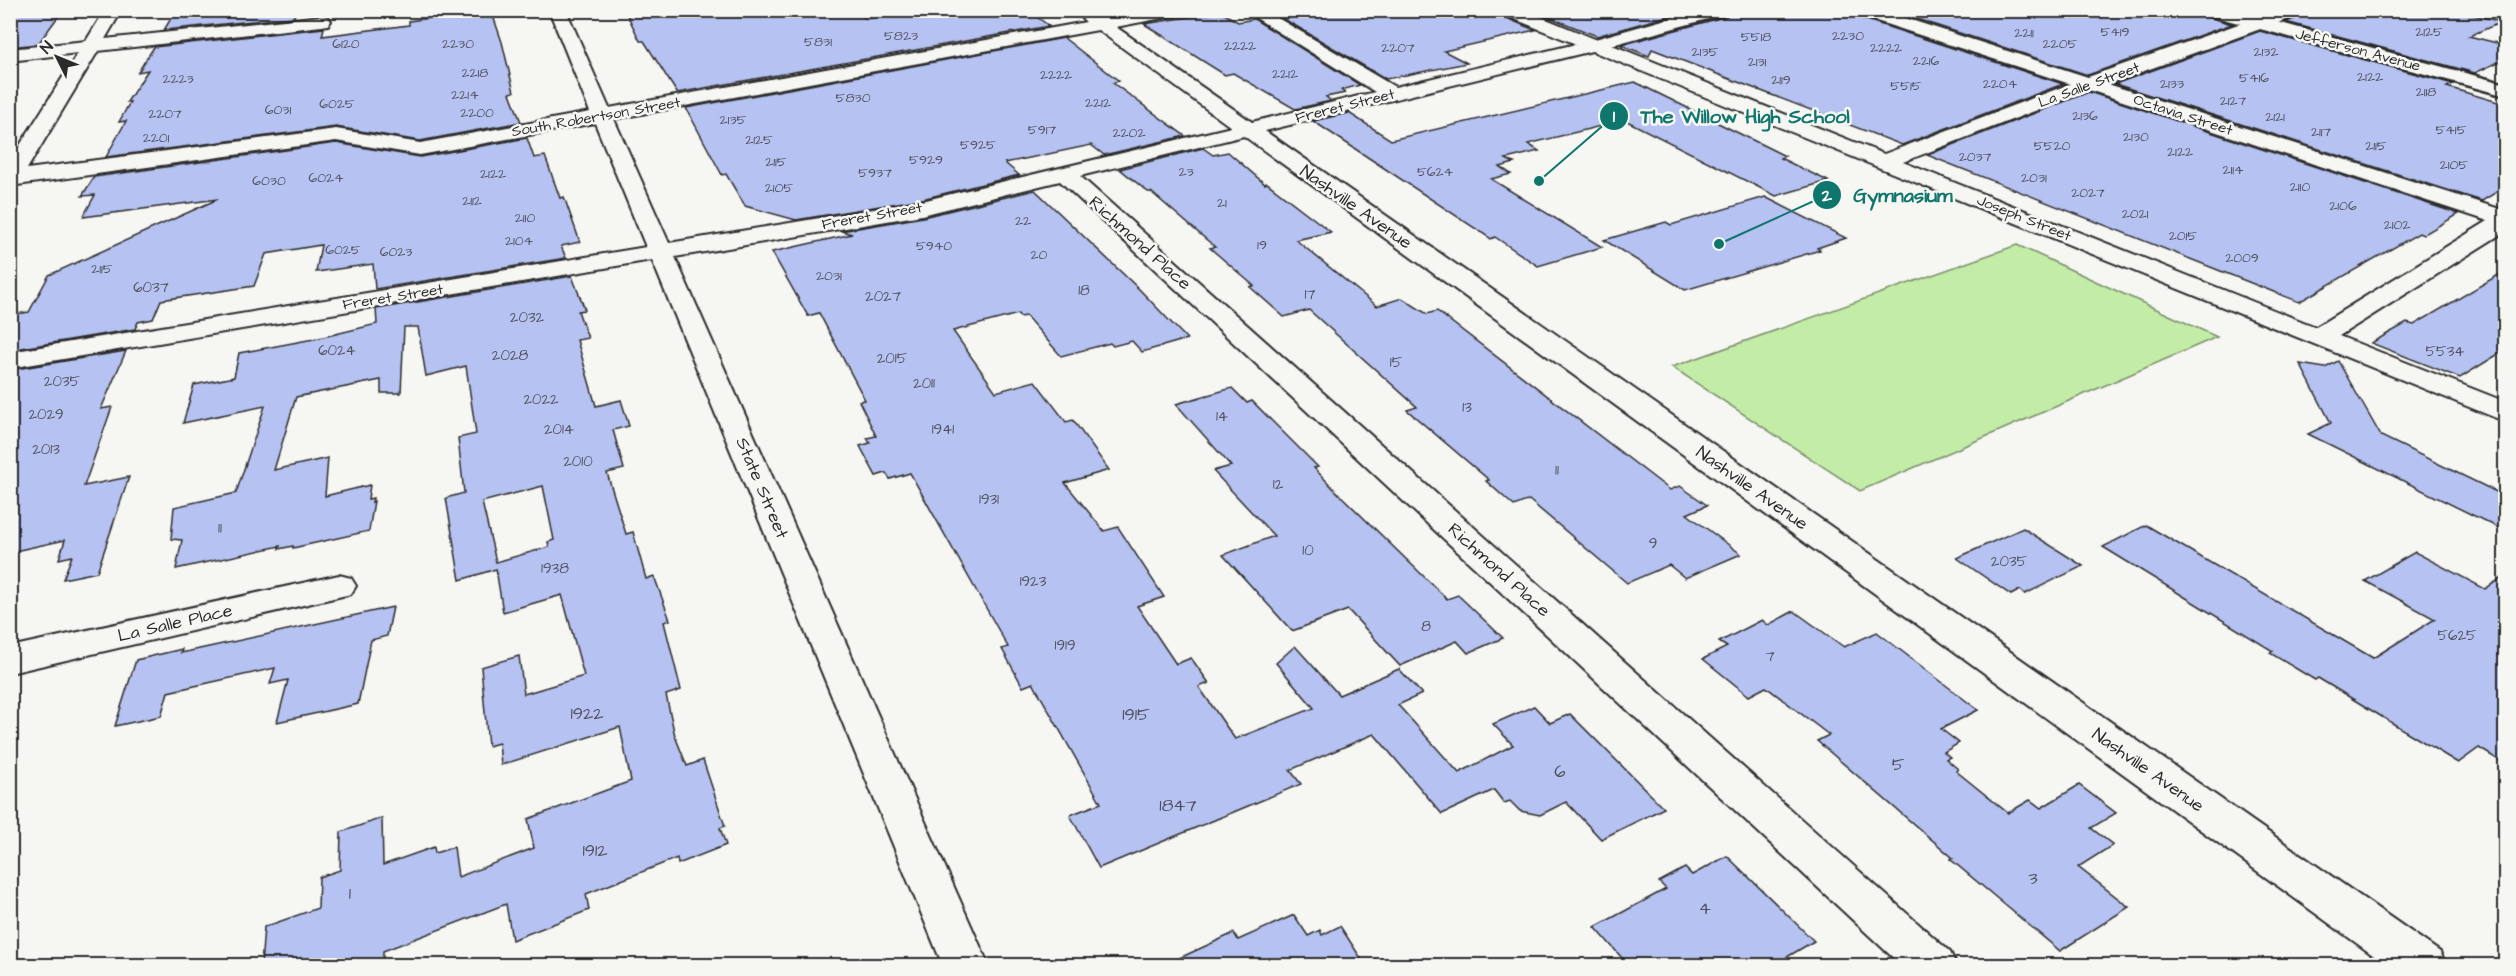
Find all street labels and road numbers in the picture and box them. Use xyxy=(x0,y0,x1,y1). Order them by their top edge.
street label: Jefferson Avenue xyxy=(2293,23,2423,77)
street label: La Salle Street xyxy=(2035,57,2143,113)
street label: Freret Street xyxy=(1293,84,1397,128)
street label: Octavia Street xyxy=(2131,89,2235,141)
street label: South Robertson Street xyxy=(510,92,682,142)
street label: Nashville Avenue xyxy=(1295,159,1417,255)
street label: Richmond Place xyxy=(1083,190,1197,296)
street label: Joseph Street xyxy=(1974,190,2074,246)
street label: Freret Street xyxy=(820,197,924,235)
street label: Freret Street xyxy=(341,279,445,315)
street label: State Street xyxy=(729,434,795,543)
street label: Nashville Avenue xyxy=(1691,440,1813,536)
street label: Richmond Place xyxy=(1442,517,1556,623)
street label: La Salle Place xyxy=(115,598,235,648)
street label: Nashville Avenue xyxy=(2087,722,2209,818)

